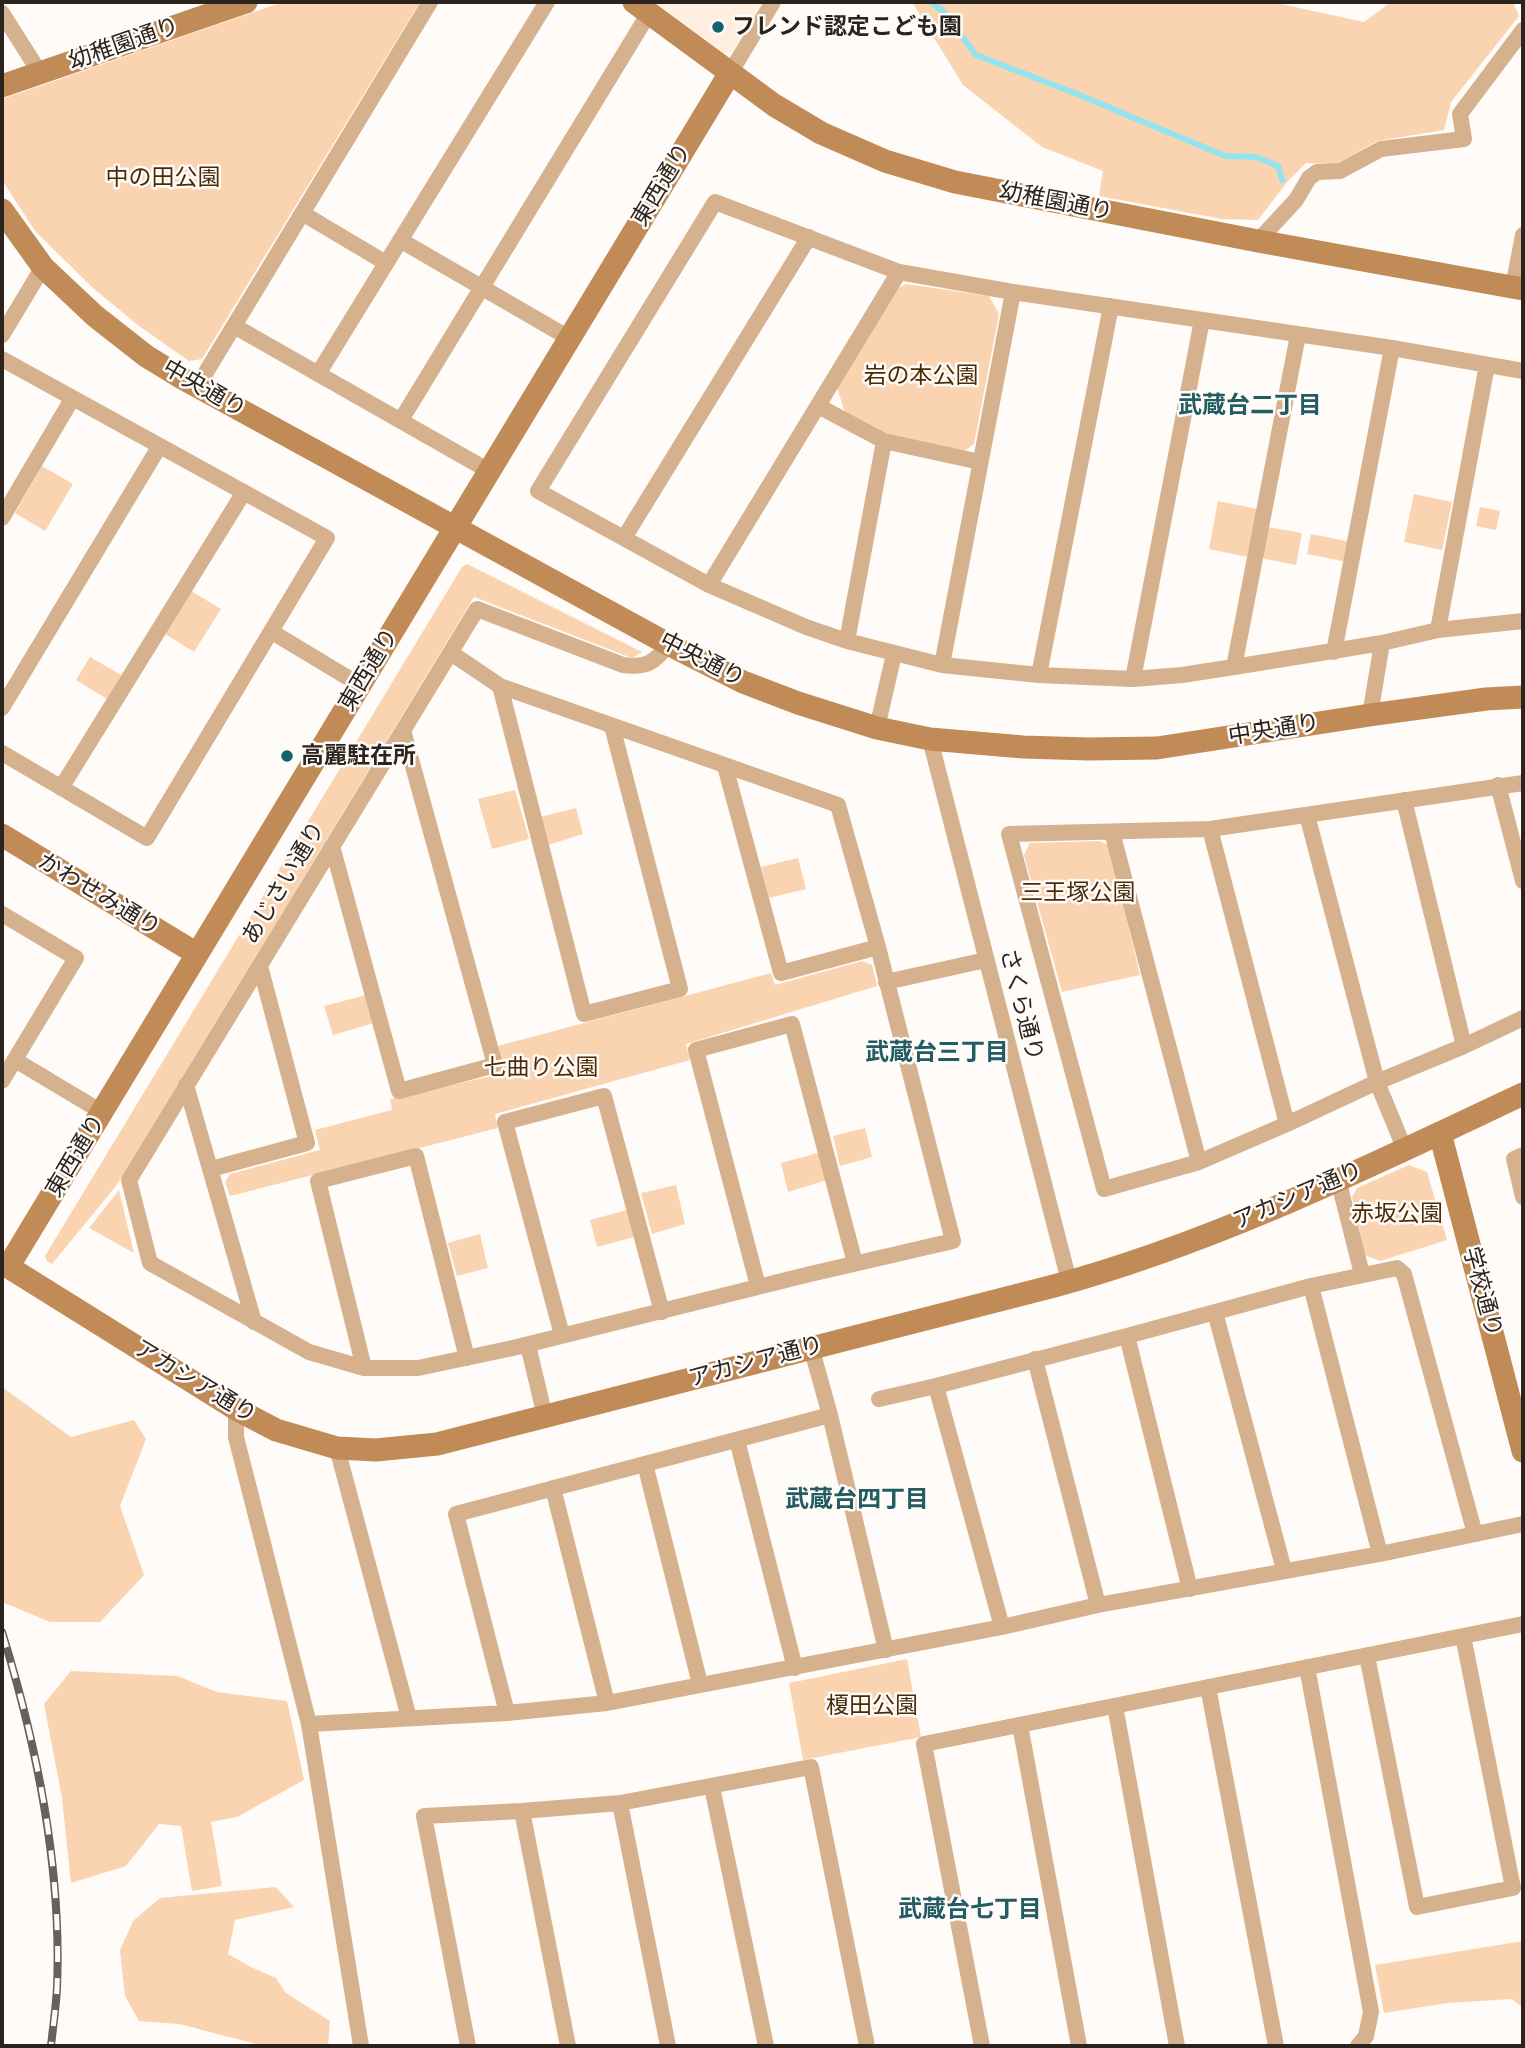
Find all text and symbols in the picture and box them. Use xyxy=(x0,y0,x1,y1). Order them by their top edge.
street label: 幼稚園通り xyxy=(65,12,183,76)
place label: フレンド認定こども園 xyxy=(732,13,962,41)
marker: フレンド認定こども園 xyxy=(710,19,726,35)
street label: 東西通り xyxy=(626,138,698,232)
park label: 中の田公園 xyxy=(106,164,220,192)
street label: 幼稚園通り xyxy=(997,177,1115,227)
street label: 中央通り xyxy=(157,354,251,424)
park label: 岩の本公園 xyxy=(864,362,978,390)
district label: 武蔵台二丁目 xyxy=(1178,392,1322,420)
street label: 東西通り xyxy=(333,623,405,717)
street label: 中央通り xyxy=(655,627,749,693)
street label: 中央通り xyxy=(1226,709,1322,751)
place label: 高麗駐在所 xyxy=(301,742,416,770)
marker: 高麗駐在所 xyxy=(279,748,295,764)
street label: あじさい通り xyxy=(237,817,331,949)
street label: かわせみ通り xyxy=(33,848,165,942)
park label: 三王塚公園 xyxy=(1021,879,1135,907)
street label: さくら通り xyxy=(994,946,1048,1064)
district label: 武蔵台三丁目 xyxy=(865,1039,1009,1067)
park label: 七曲り公園 xyxy=(484,1054,598,1082)
street label: 東西通り xyxy=(40,1109,112,1203)
street label: アカシア通り xyxy=(1229,1156,1367,1236)
park label: 赤坂公園 xyxy=(1351,1200,1443,1228)
street label: 学校通り xyxy=(1457,1244,1507,1340)
street label: アカシア通り xyxy=(686,1331,826,1393)
street label: アカシア通り xyxy=(129,1335,261,1429)
district label: 武蔵台四丁目 xyxy=(785,1486,929,1514)
park label: 榎田公園 xyxy=(826,1692,918,1720)
district label: 武蔵台七丁目 xyxy=(898,1896,1042,1924)

